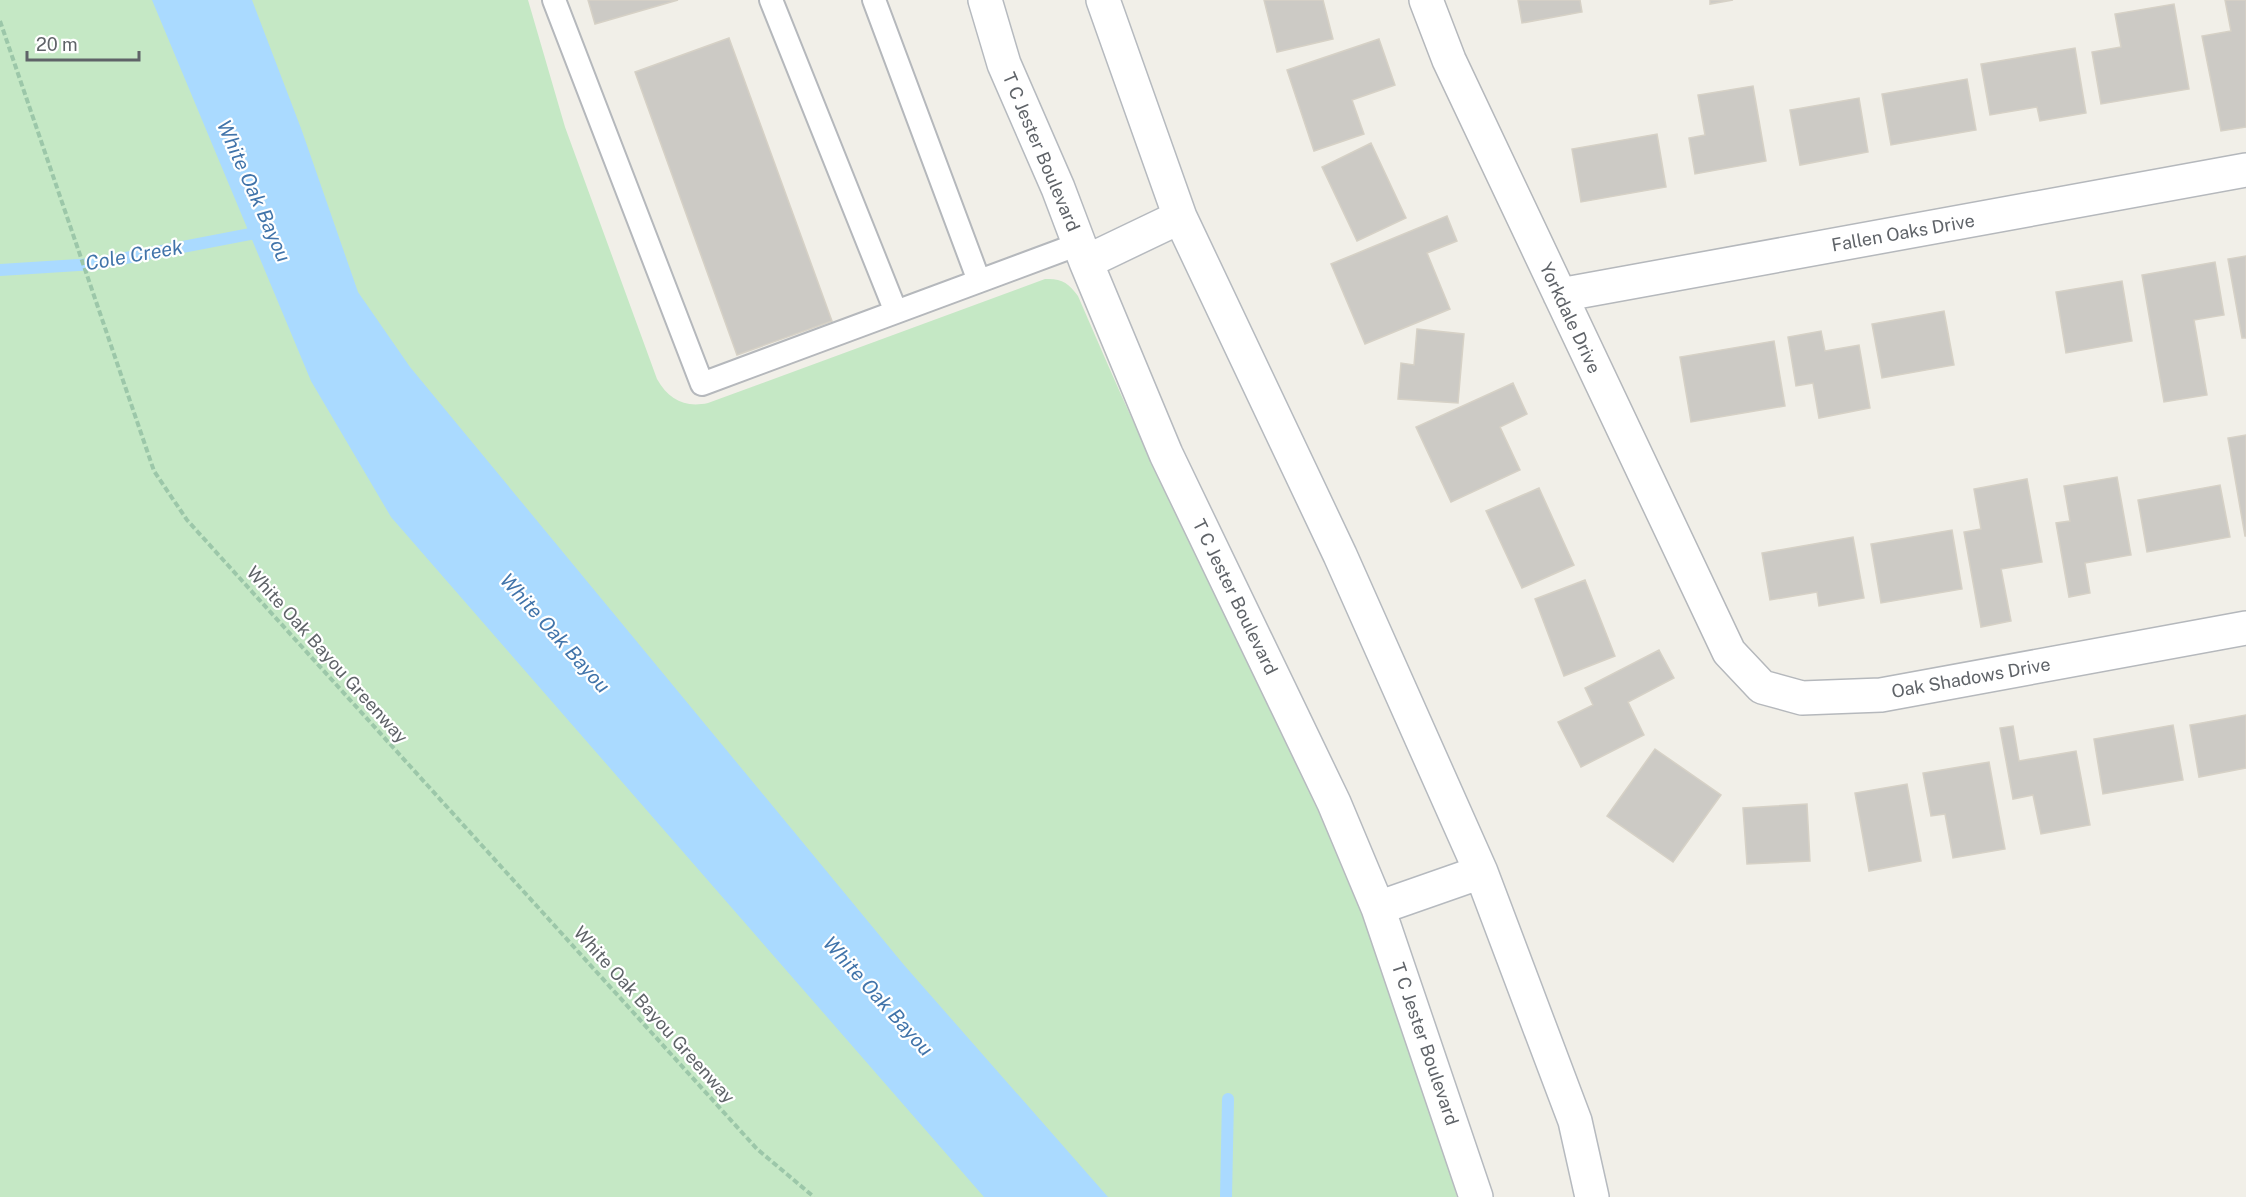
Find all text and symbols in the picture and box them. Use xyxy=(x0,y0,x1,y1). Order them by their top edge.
scale bar xyxy=(27,24,140,62)
text: 20 m xyxy=(36,34,78,55)
street label: T C Jester Boulevard xyxy=(998,69,1084,234)
water label: White Oak Bayou xyxy=(212,116,296,266)
street label: Fallen Oaks Drive xyxy=(1830,210,1976,255)
water label: Cole Creek xyxy=(83,235,185,275)
street label: Yorkdale Drive xyxy=(1536,259,1605,377)
street label: T C Jester Boulevard xyxy=(1189,516,1282,678)
street label: White Oak Bayou Greenway xyxy=(242,562,413,748)
water label: White Oak Bayou xyxy=(495,568,615,698)
street label: Oak Shadows Drive xyxy=(1890,653,2052,702)
street label: White Oak Bayou Greenway xyxy=(569,922,740,1108)
water label: White Oak Bayou xyxy=(818,931,938,1061)
street label: T C Jester Boulevard xyxy=(1388,960,1463,1128)

